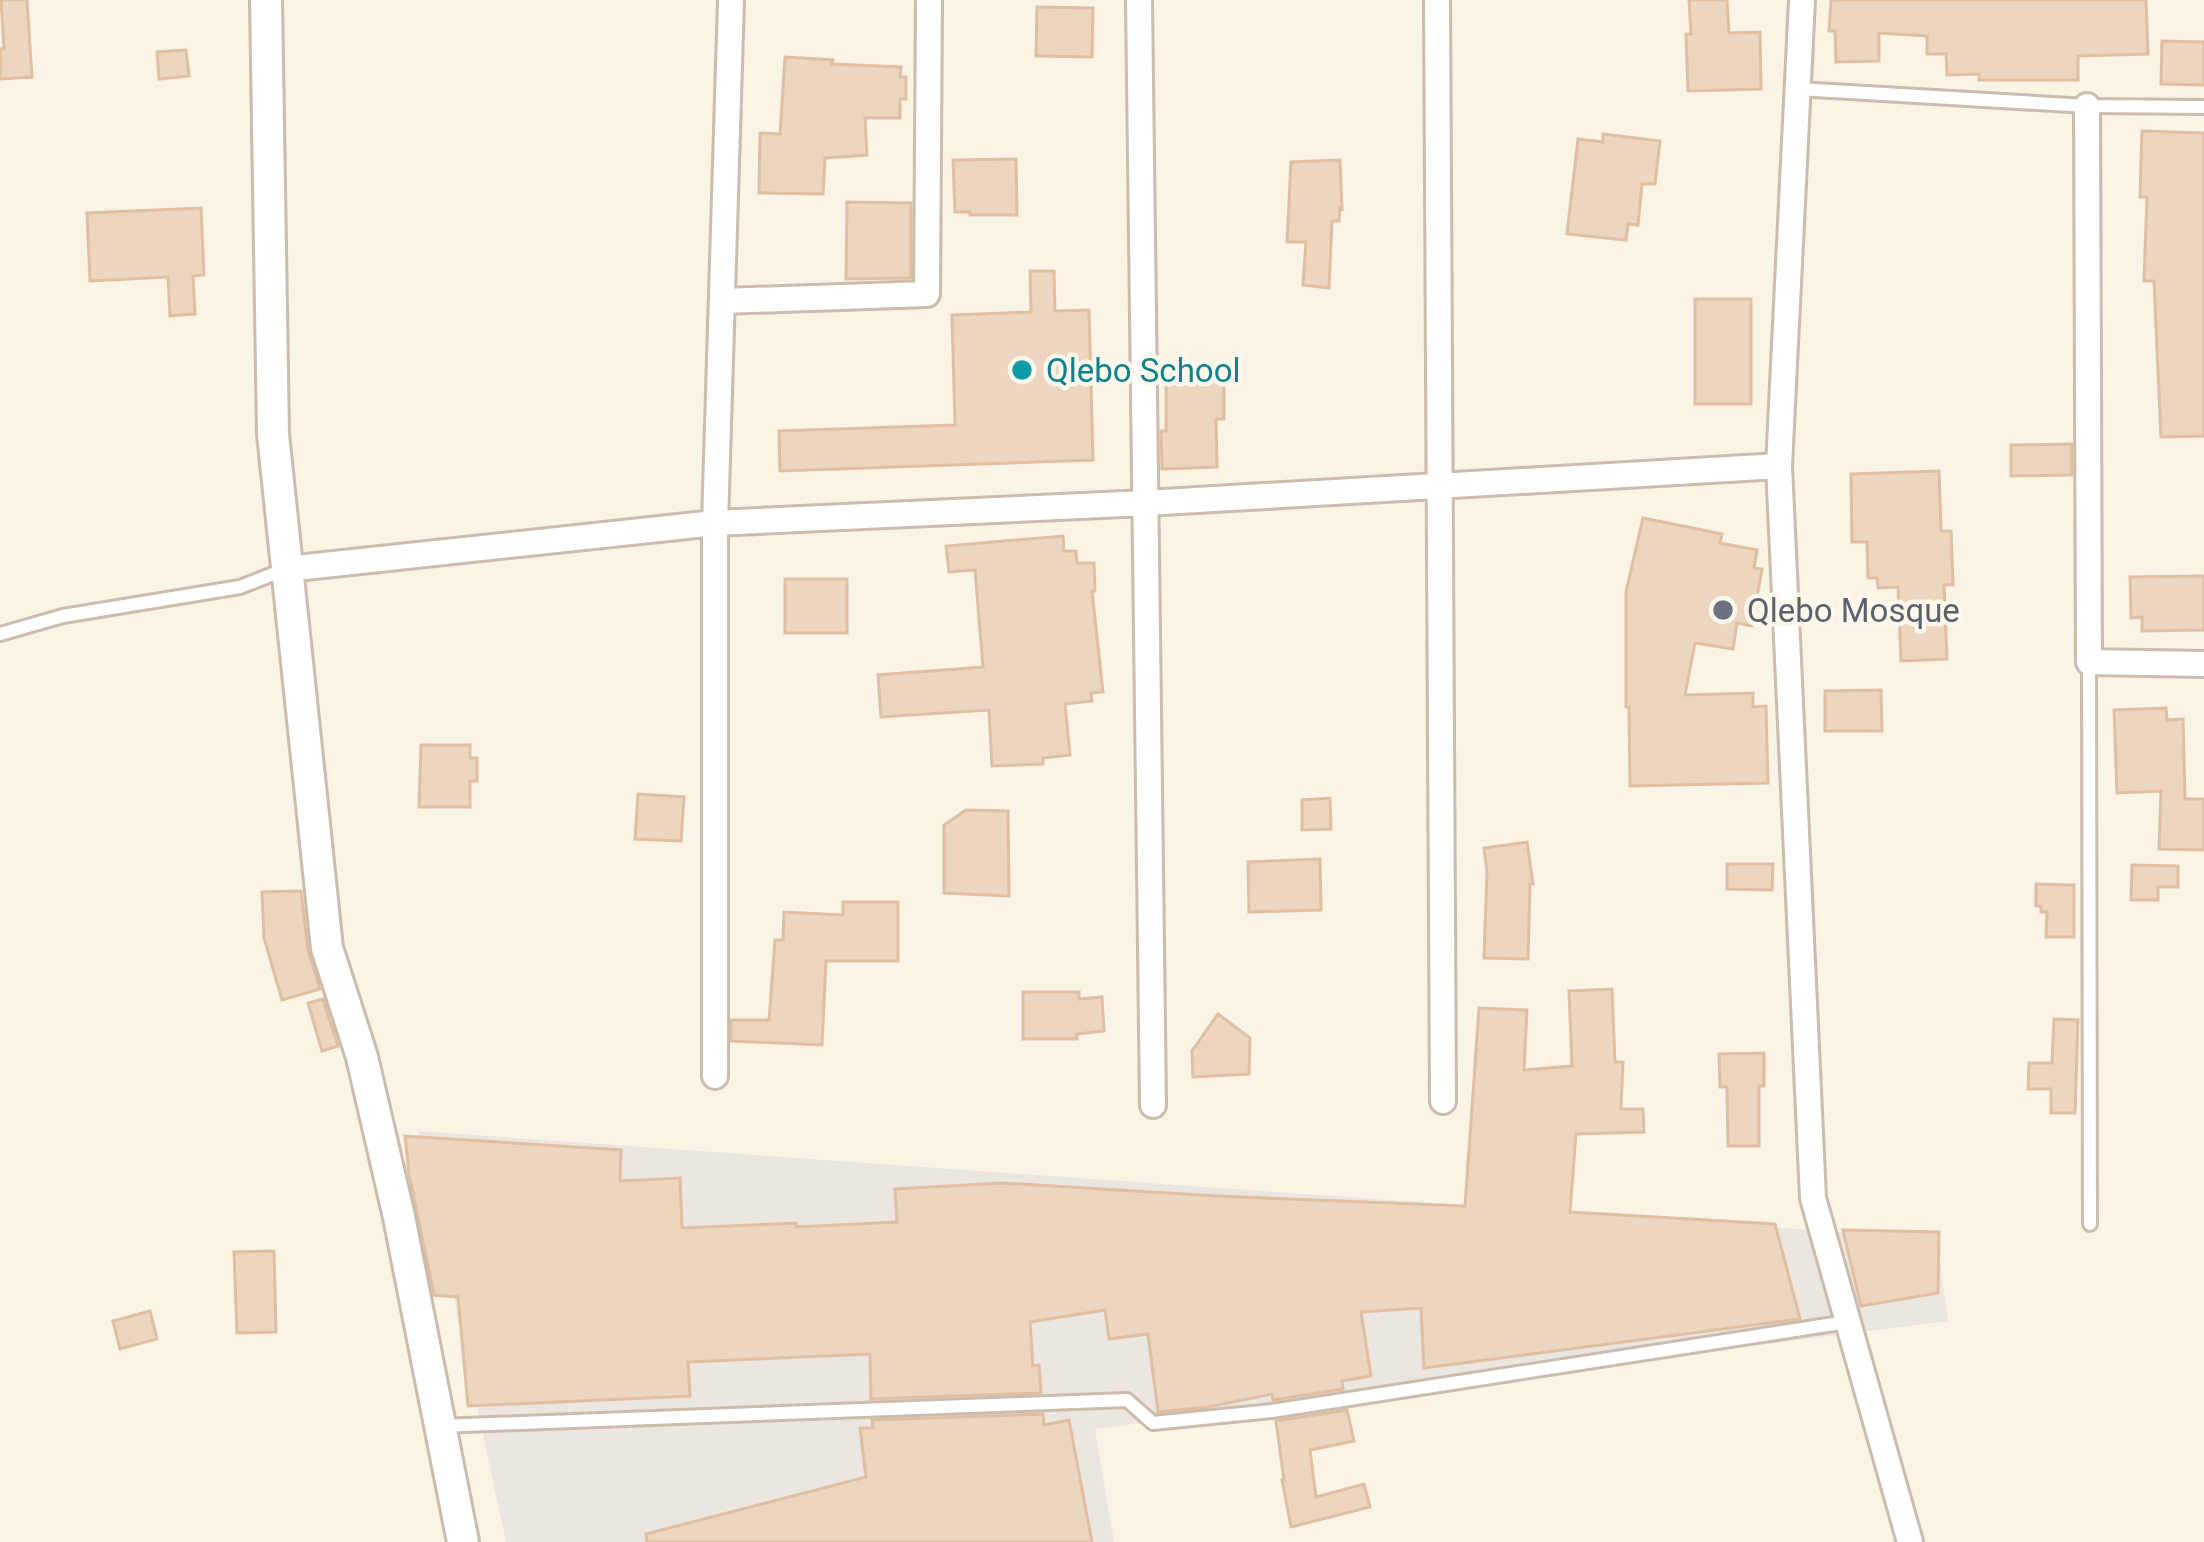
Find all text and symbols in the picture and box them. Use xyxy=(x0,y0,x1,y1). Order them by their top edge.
place label: Qlebo School xyxy=(1046,351,1240,390)
marker: Qlebo School xyxy=(1009,357,1035,383)
place label: Qlebo Mosque xyxy=(1747,591,1960,630)
marker: Qlebo Mosque xyxy=(1710,597,1736,623)

